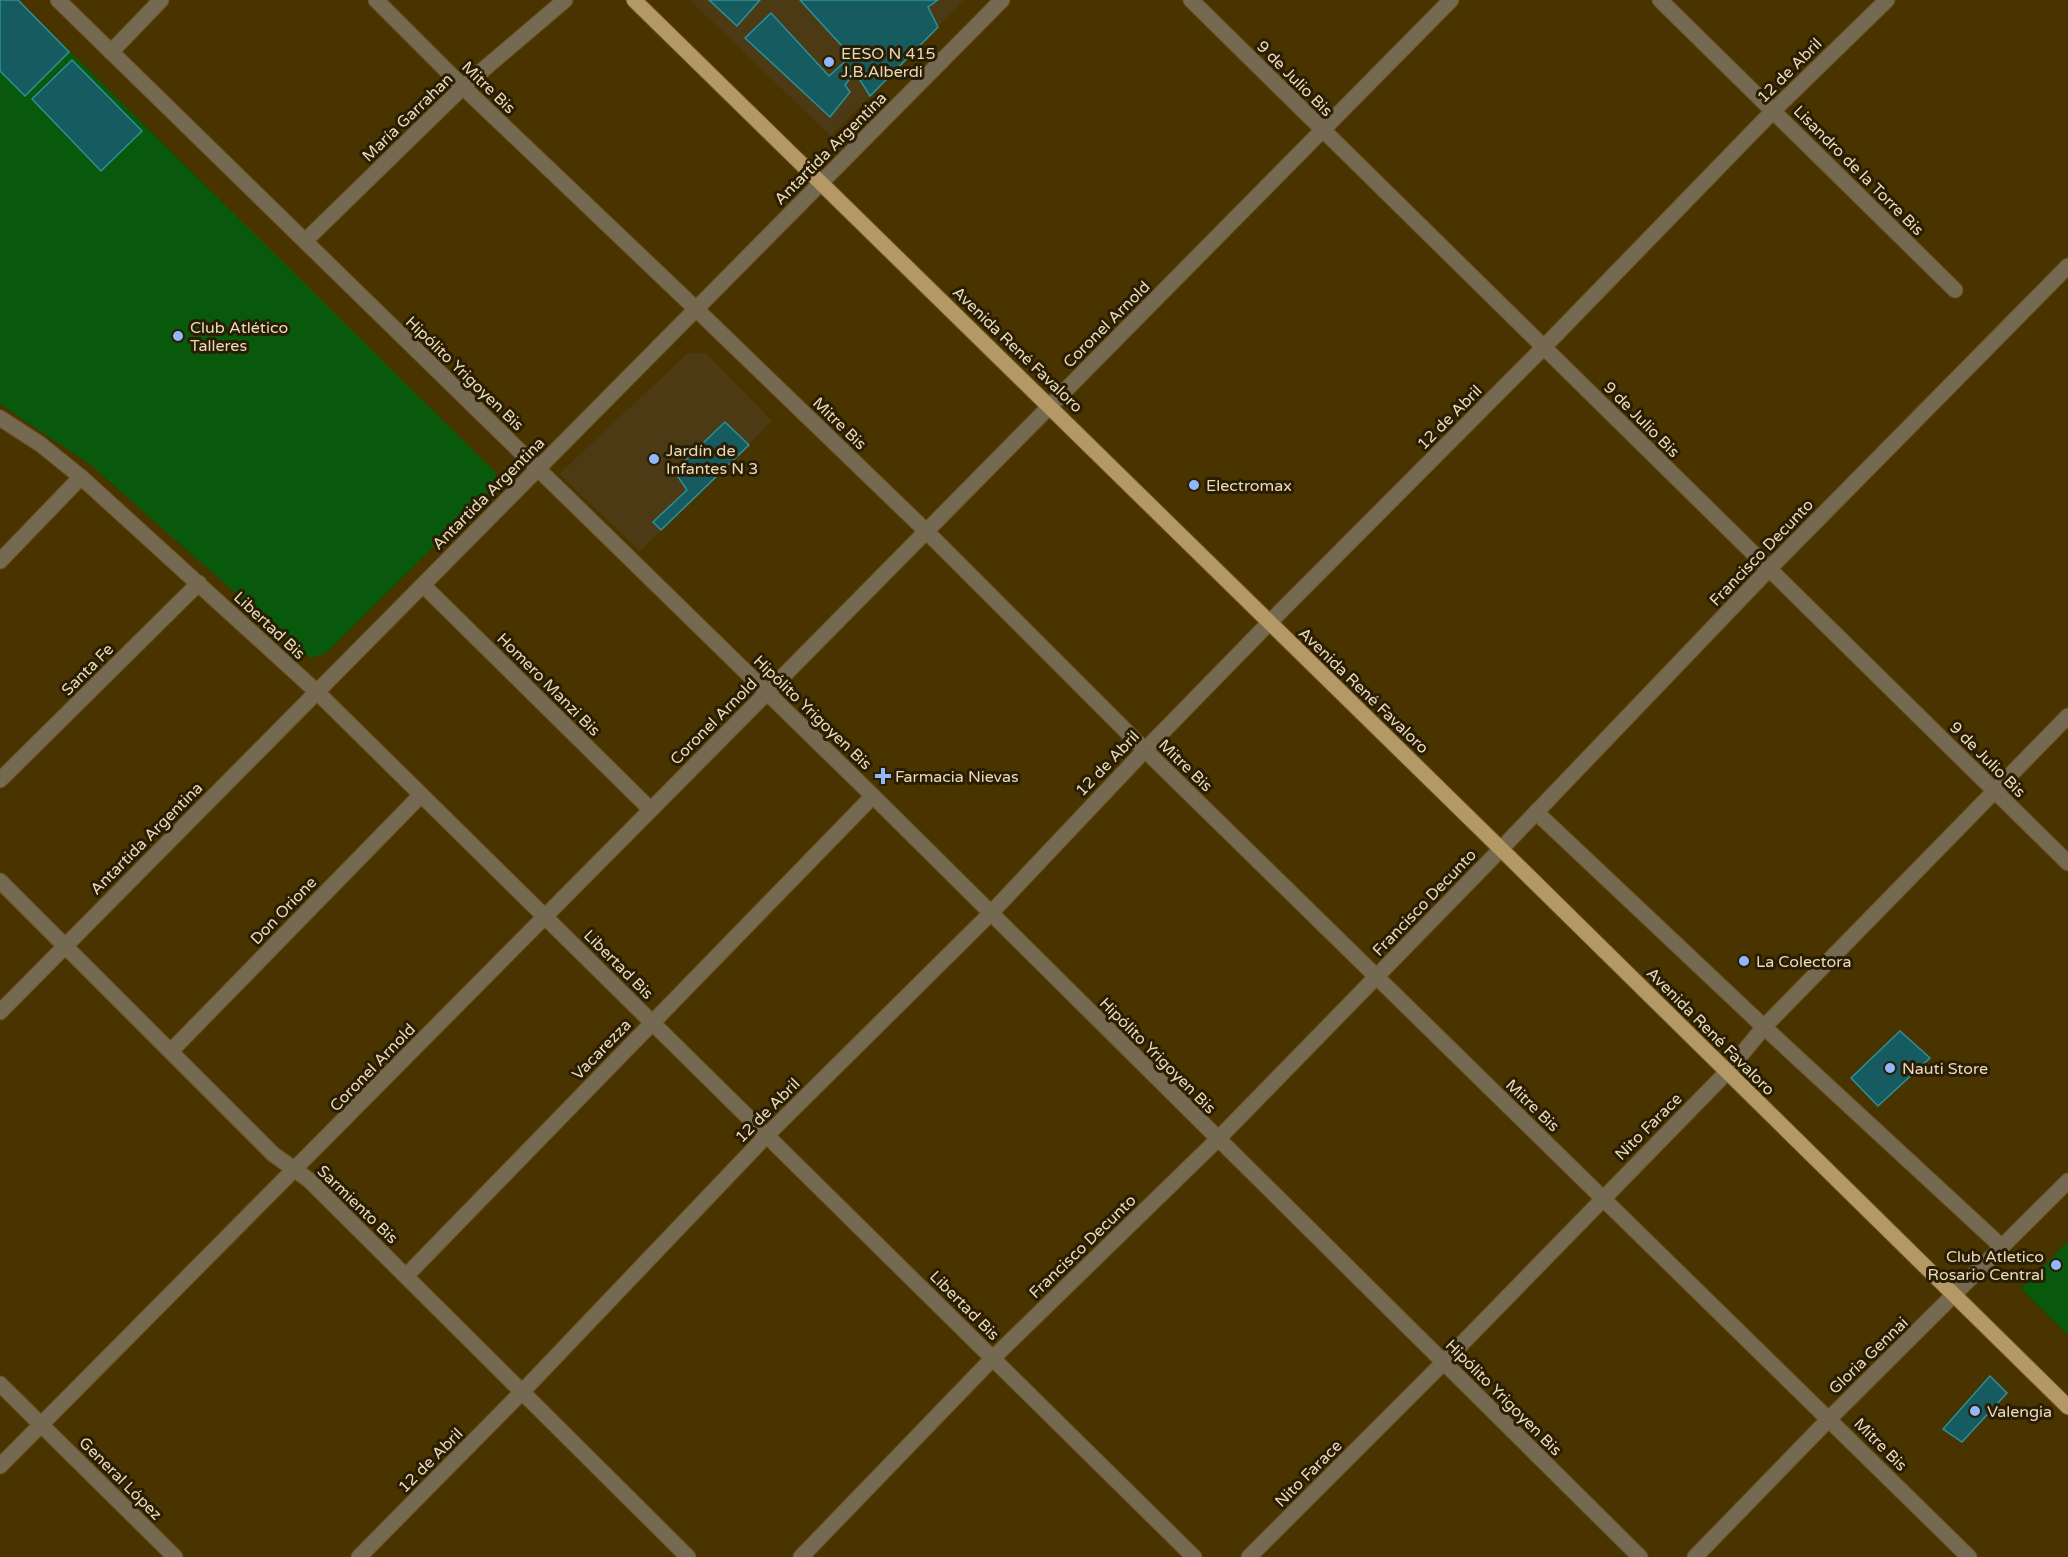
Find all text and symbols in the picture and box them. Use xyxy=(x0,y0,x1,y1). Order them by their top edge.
street label: 12 de Abril xyxy=(1753,34,1826,107)
street label: 9 de Julio Bis xyxy=(1252,37,1336,121)
place label: EESO N 415 J.B.Alberdi xyxy=(841,44,936,82)
marker: EESO N 415 J.B.Alberdi xyxy=(822,55,836,69)
street label: Mitre Bis xyxy=(457,57,519,118)
street label: María Garrahan xyxy=(358,69,457,166)
street label: Antartida Argentina xyxy=(770,88,891,209)
street label: Lisandro de la Torre Bis xyxy=(1789,101,1928,240)
street label: Coronel Arnold xyxy=(1059,277,1154,372)
street label: Avenida René Favaloro xyxy=(948,282,1087,417)
street label: Hipólito Yrigoyen Bis xyxy=(401,312,528,435)
place label: Club Atlético Talleres xyxy=(190,318,288,356)
marker: Club Atlético Talleres xyxy=(171,329,185,343)
street label: 9 de Julio Bis xyxy=(1599,378,1683,462)
street label: 12 de Abril xyxy=(1413,381,1486,454)
street label: Mitre Bis xyxy=(808,393,870,454)
street label: Antartida Argentina xyxy=(428,433,549,554)
place label: Jardín de Infantes N 3 xyxy=(666,441,758,479)
marker: Jardín de Infantes N 3 xyxy=(647,452,661,466)
place label: Electromax xyxy=(1206,476,1292,496)
marker: Electromax xyxy=(1187,478,1201,492)
street label: Francisco Decunto xyxy=(1706,495,1818,610)
street label: Libertad Bis xyxy=(229,588,309,664)
street label: Avenida René Favaloro xyxy=(1294,623,1433,758)
street label: Homero Manzi Bis xyxy=(492,629,604,741)
street label: Santa Fe xyxy=(57,639,118,700)
street label: Hipólito Yrigoyen Bis xyxy=(749,651,876,774)
street label: Coronel Arnold xyxy=(666,674,761,769)
street label: 9 de Julio Bis xyxy=(1945,718,2029,802)
street label: 12 de Abril xyxy=(1071,727,1144,801)
street label: Mitre Bis xyxy=(1154,735,1216,796)
place label: Farmacia Nievas xyxy=(895,767,1019,787)
marker: Farmacia Nievas xyxy=(876,769,890,783)
street label: Antartida Argentina xyxy=(86,778,207,899)
street label: Francisco Decunto xyxy=(1369,845,1481,960)
street label: Don Orione xyxy=(246,873,321,949)
street label: Libertad Bis xyxy=(579,926,657,1004)
place label: La Colectora xyxy=(1756,952,1851,972)
marker: La Colectora xyxy=(1737,954,1751,968)
street label: Avenida René Favaloro xyxy=(1642,963,1779,1100)
street label: Hipólito Yrigoyen Bis xyxy=(1095,993,1220,1118)
street label: Vacarezza xyxy=(568,1015,636,1084)
street label: Coronel Arnold xyxy=(326,1019,420,1116)
place label: Nauti Store xyxy=(1902,1059,1988,1079)
marker: Nauti Store xyxy=(1883,1061,1897,1075)
street label: 12 de Abril xyxy=(731,1074,804,1147)
street label: Mitre Bis xyxy=(1501,1075,1563,1136)
street label: Nito Farace xyxy=(1611,1089,1686,1164)
street label: Sarmiento Bis xyxy=(313,1161,402,1248)
street label: Francisco Decunto xyxy=(1025,1191,1140,1303)
place label: Club Atletico Rosario Central xyxy=(1928,1247,2044,1285)
marker: Club Atletico Rosario Central xyxy=(2049,1258,2063,1272)
street label: Libertad Bis xyxy=(925,1267,1003,1345)
street label: Gloria Gennai xyxy=(1825,1313,1913,1399)
street label: Hipólito Yrigoyen Bis xyxy=(1441,1335,1566,1460)
place label: Valengia xyxy=(1987,1402,2052,1422)
marker: Valengia xyxy=(1968,1404,1982,1418)
street label: Mitre Bis xyxy=(1849,1414,1911,1476)
street label: 12 de Abril xyxy=(394,1424,467,1497)
street label: General López xyxy=(75,1433,166,1524)
street label: Nito Farace xyxy=(1271,1436,1346,1511)

